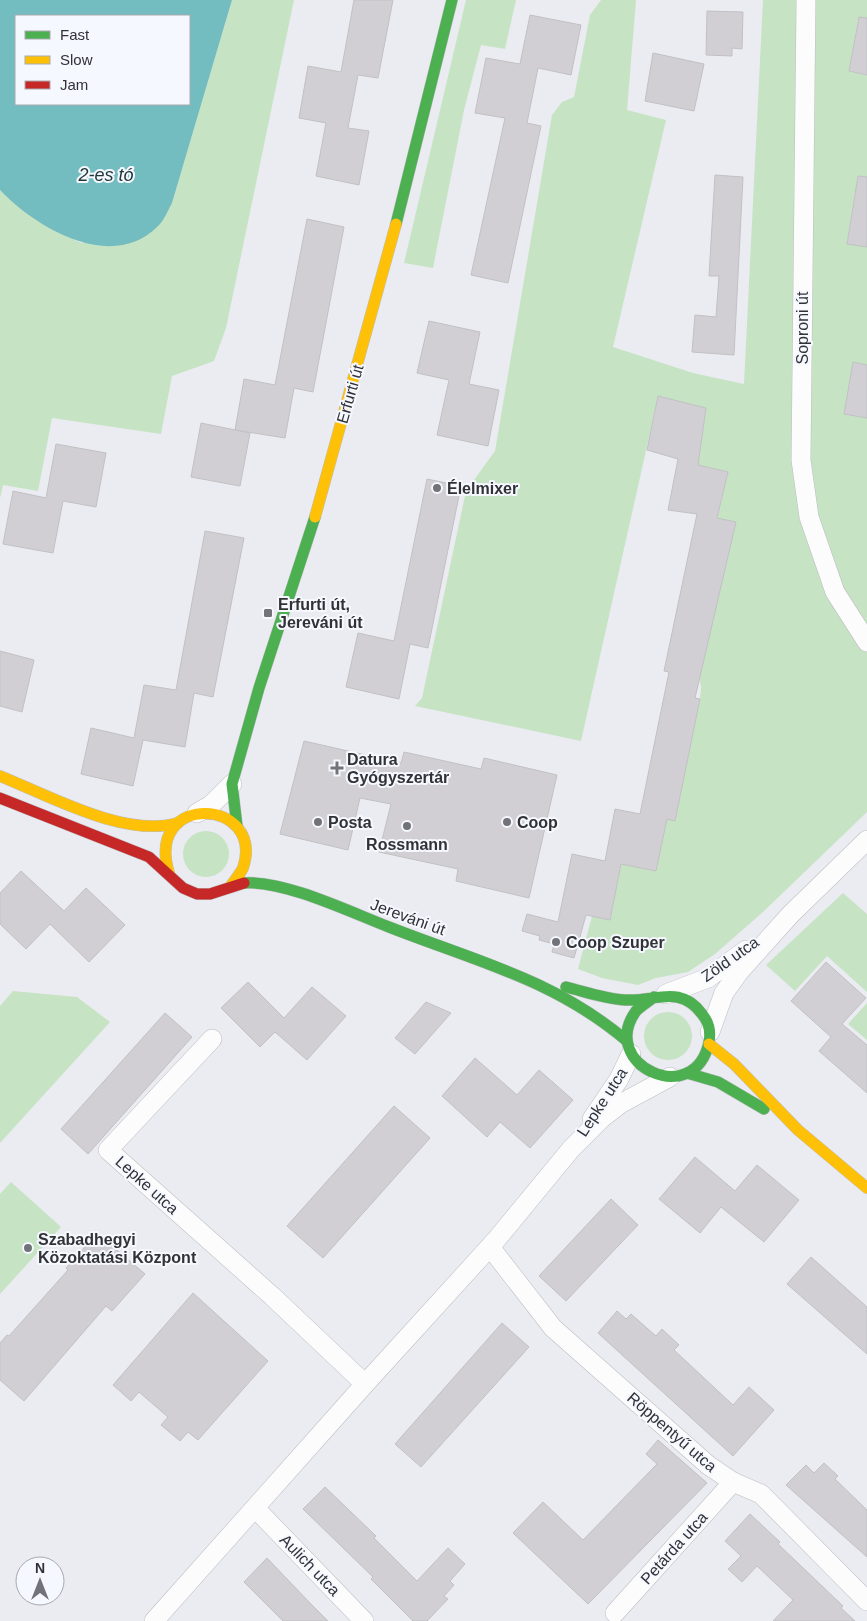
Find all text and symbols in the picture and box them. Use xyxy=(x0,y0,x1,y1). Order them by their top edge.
legend xyxy=(15,15,190,105)
text: Fast xyxy=(60,26,90,43)
text: Slow xyxy=(60,51,93,68)
text: Jam xyxy=(60,76,88,93)
water label: 2-es tó xyxy=(77,165,134,185)
street label: Soproni út xyxy=(794,291,811,364)
street label: Erfurti út xyxy=(333,362,367,425)
place label: Élelmixer xyxy=(447,479,518,497)
marker: Élelmixer xyxy=(431,482,443,494)
place label: Erfurti út, Jereváni út xyxy=(278,596,363,631)
marker: Erfurti út, Jereváni út xyxy=(262,607,274,619)
place label: Datura Gyógyszertár xyxy=(347,751,449,786)
marker: Datura Gyógyszertár xyxy=(331,762,343,774)
place label: Posta xyxy=(328,814,372,831)
place label: Coop xyxy=(517,814,558,831)
marker: Posta xyxy=(312,816,324,828)
marker: Coop xyxy=(501,816,513,828)
marker: Rossmann xyxy=(401,820,413,832)
place label: Rossmann xyxy=(366,836,448,853)
street label: Jereváni út xyxy=(368,896,448,939)
street label: Zöld utca xyxy=(698,933,762,985)
place label: Coop Szuper xyxy=(566,934,665,951)
marker: Coop Szuper xyxy=(550,936,562,948)
street label: Lepke utca xyxy=(574,1064,631,1139)
street label: Lepke utca xyxy=(112,1152,182,1218)
place label: Szabadhegyi Közoktatási Központ xyxy=(38,1231,197,1266)
marker: Szabadhegyi Közoktatási Központ xyxy=(22,1242,34,1254)
street label: Röppentyű utca xyxy=(624,1389,720,1475)
street label: Petárda utca xyxy=(637,1509,711,1587)
street label: Aulich utca xyxy=(277,1531,343,1599)
north arrow xyxy=(15,1556,65,1606)
text: N xyxy=(35,1560,45,1576)

